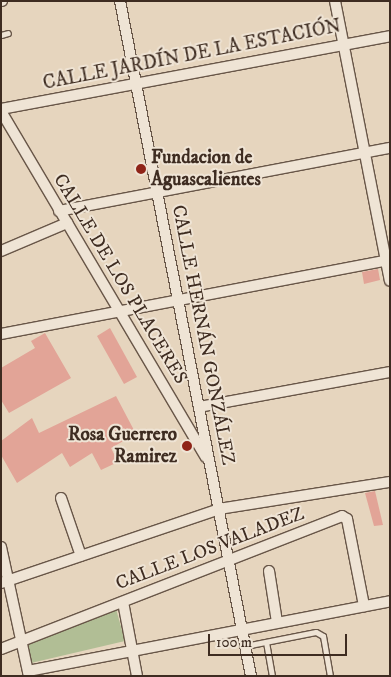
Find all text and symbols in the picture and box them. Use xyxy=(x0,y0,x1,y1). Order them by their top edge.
street label: CALLE JARDÍN DE LA ESTACIÓN xyxy=(41,15,343,95)
place label: Fundacion de Aguascalientes xyxy=(151,147,261,191)
marker: Fundacion de Aguascalientes xyxy=(135,163,147,175)
street label: CALLE DE LOS PLACERES xyxy=(48,170,192,388)
street label: CALLE HERNÁN GONZÁLEZ xyxy=(167,203,239,467)
place label: Rosa Guerrero Ramirez xyxy=(68,424,177,468)
marker: Rosa Guerrero Ramirez xyxy=(181,440,193,452)
street label: CALLE LOS VALADEZ xyxy=(113,503,307,595)
scale bar xyxy=(211,624,350,656)
text: 100 m xyxy=(216,633,252,652)

